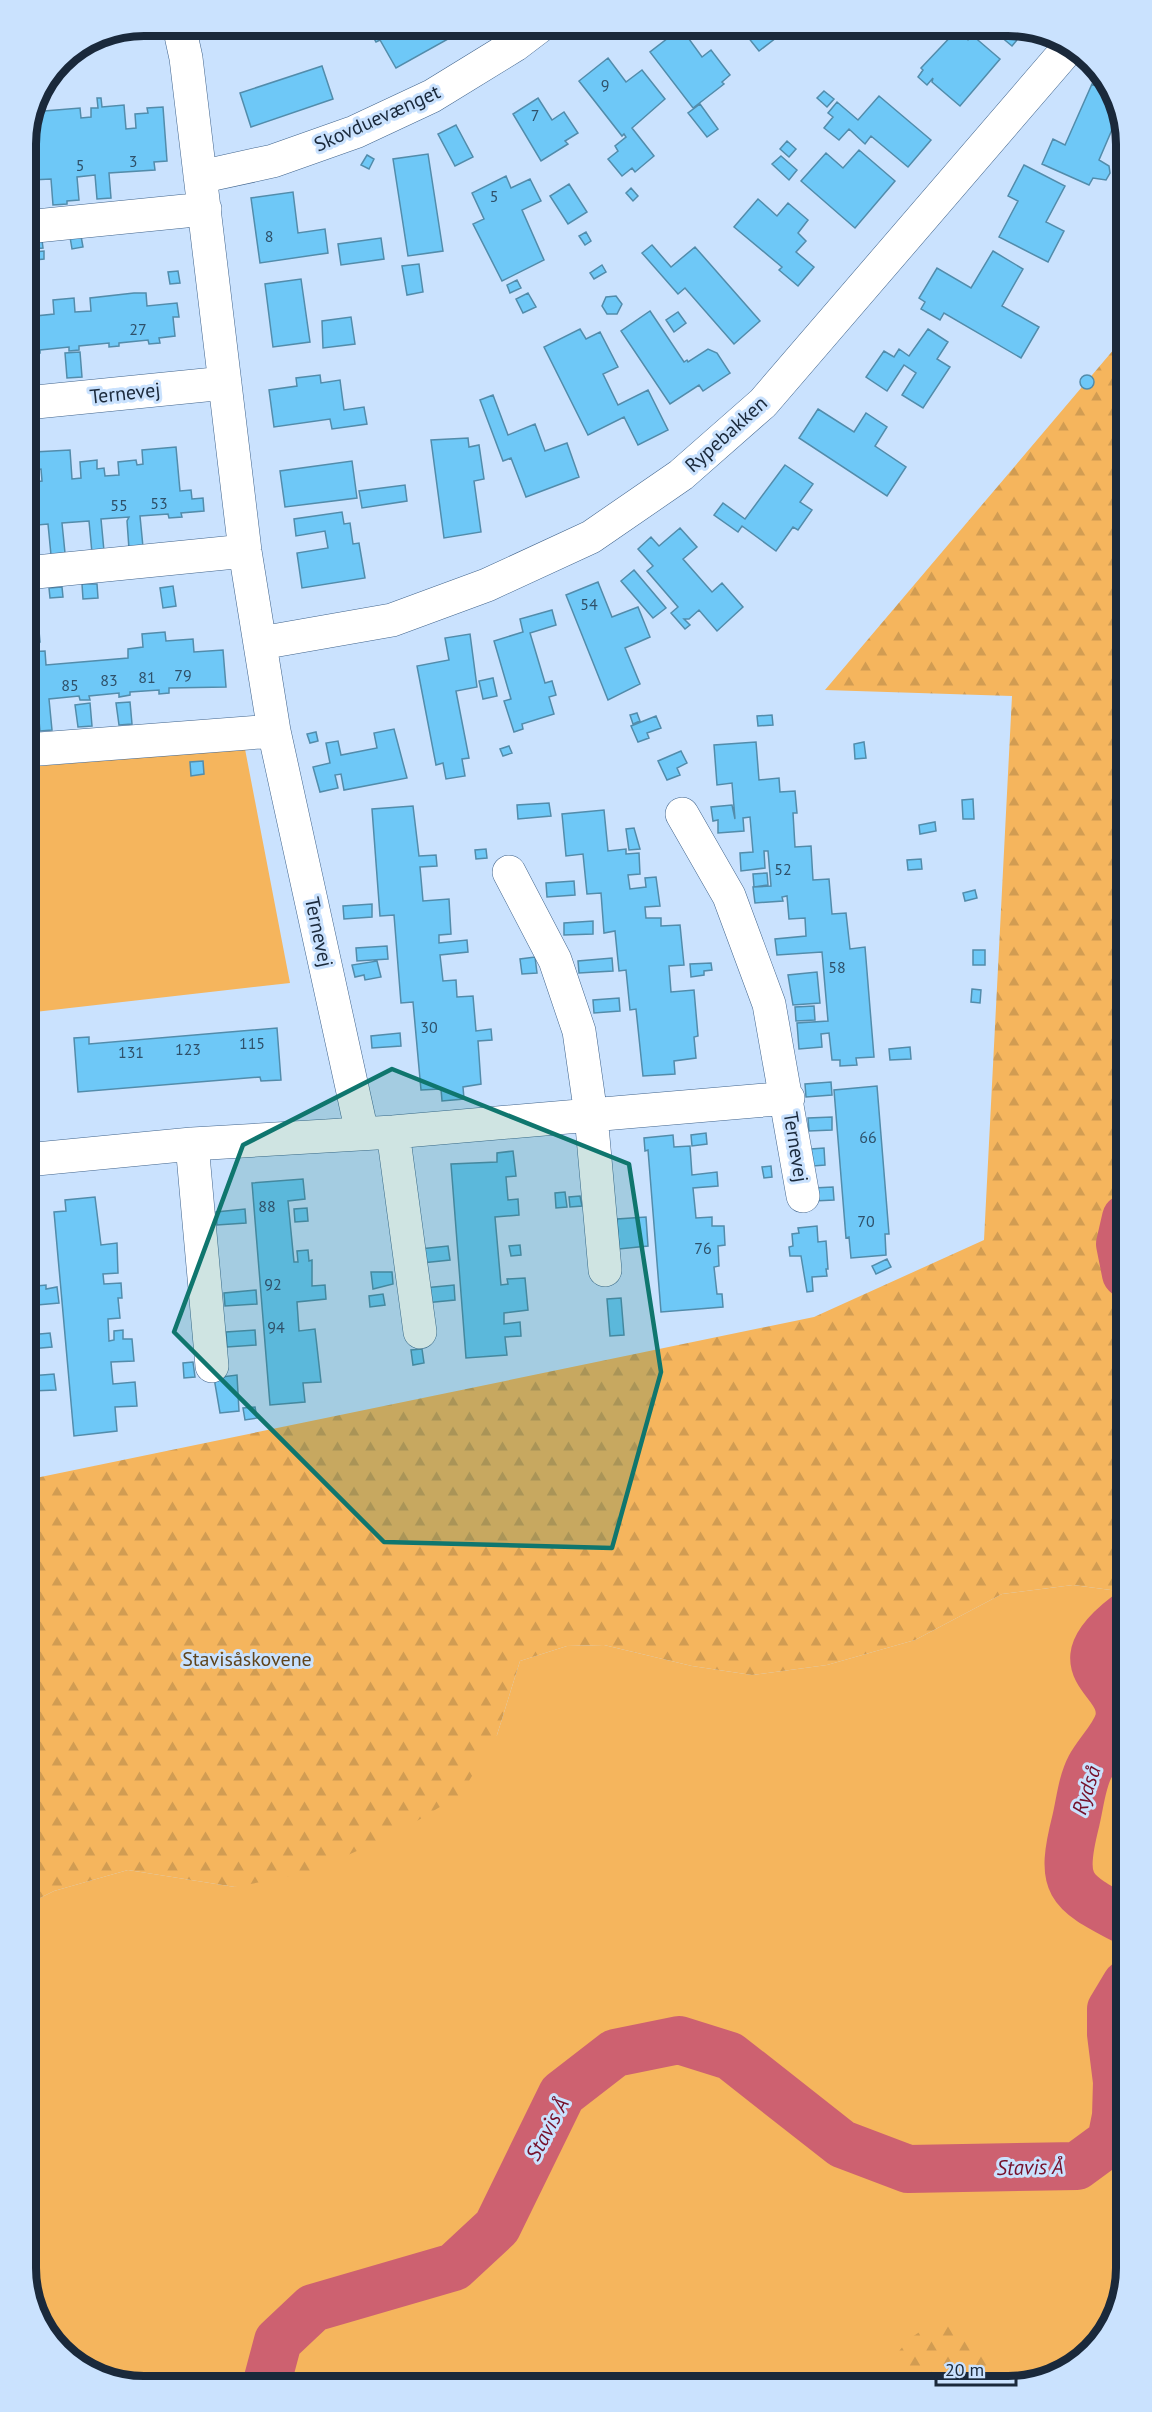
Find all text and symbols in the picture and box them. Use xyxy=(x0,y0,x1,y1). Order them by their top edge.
house number: 9 xyxy=(601,75,609,95)
street label: Skovduevænget xyxy=(310,78,444,157)
house number: 7 xyxy=(531,105,539,125)
house number: 3 xyxy=(129,151,137,171)
house number: 5 xyxy=(76,155,84,175)
house number: 5 xyxy=(490,186,498,206)
house number: 8 xyxy=(265,226,273,246)
house number: 27 xyxy=(129,319,147,339)
street label: Ternevej xyxy=(88,376,162,410)
street label: Rypebakken xyxy=(679,390,773,478)
house number: 53 xyxy=(150,493,168,513)
house number: 55 xyxy=(110,495,128,515)
house number: 54 xyxy=(580,594,598,614)
house number: 79 xyxy=(174,665,192,685)
house number: 81 xyxy=(138,667,156,687)
house number: 83 xyxy=(100,670,118,690)
house number: 85 xyxy=(61,675,79,695)
house number: 52 xyxy=(774,859,792,879)
street label: Ternevej xyxy=(299,895,339,969)
house number: 58 xyxy=(828,957,846,977)
house number: 30 xyxy=(420,1017,438,1037)
house number: 115 xyxy=(239,1033,265,1053)
house number: 123 xyxy=(175,1039,201,1059)
house number: 131 xyxy=(118,1042,144,1062)
street label: Ternevej xyxy=(778,1110,814,1184)
house number: 66 xyxy=(859,1127,877,1147)
house number: 88 xyxy=(258,1196,276,1216)
house number: 70 xyxy=(857,1211,875,1231)
house number: 76 xyxy=(694,1238,712,1258)
house number: 92 xyxy=(264,1274,282,1294)
house number: 94 xyxy=(267,1317,285,1337)
park label: Stavisåskovene xyxy=(182,1646,312,1672)
water label: Rydså xyxy=(1065,1762,1107,1818)
water label: Stavis Å xyxy=(519,2093,575,2165)
water label: Stavis Å xyxy=(996,2153,1064,2181)
scale bar xyxy=(936,2349,1016,2387)
text: 20 m xyxy=(945,2358,984,2381)

